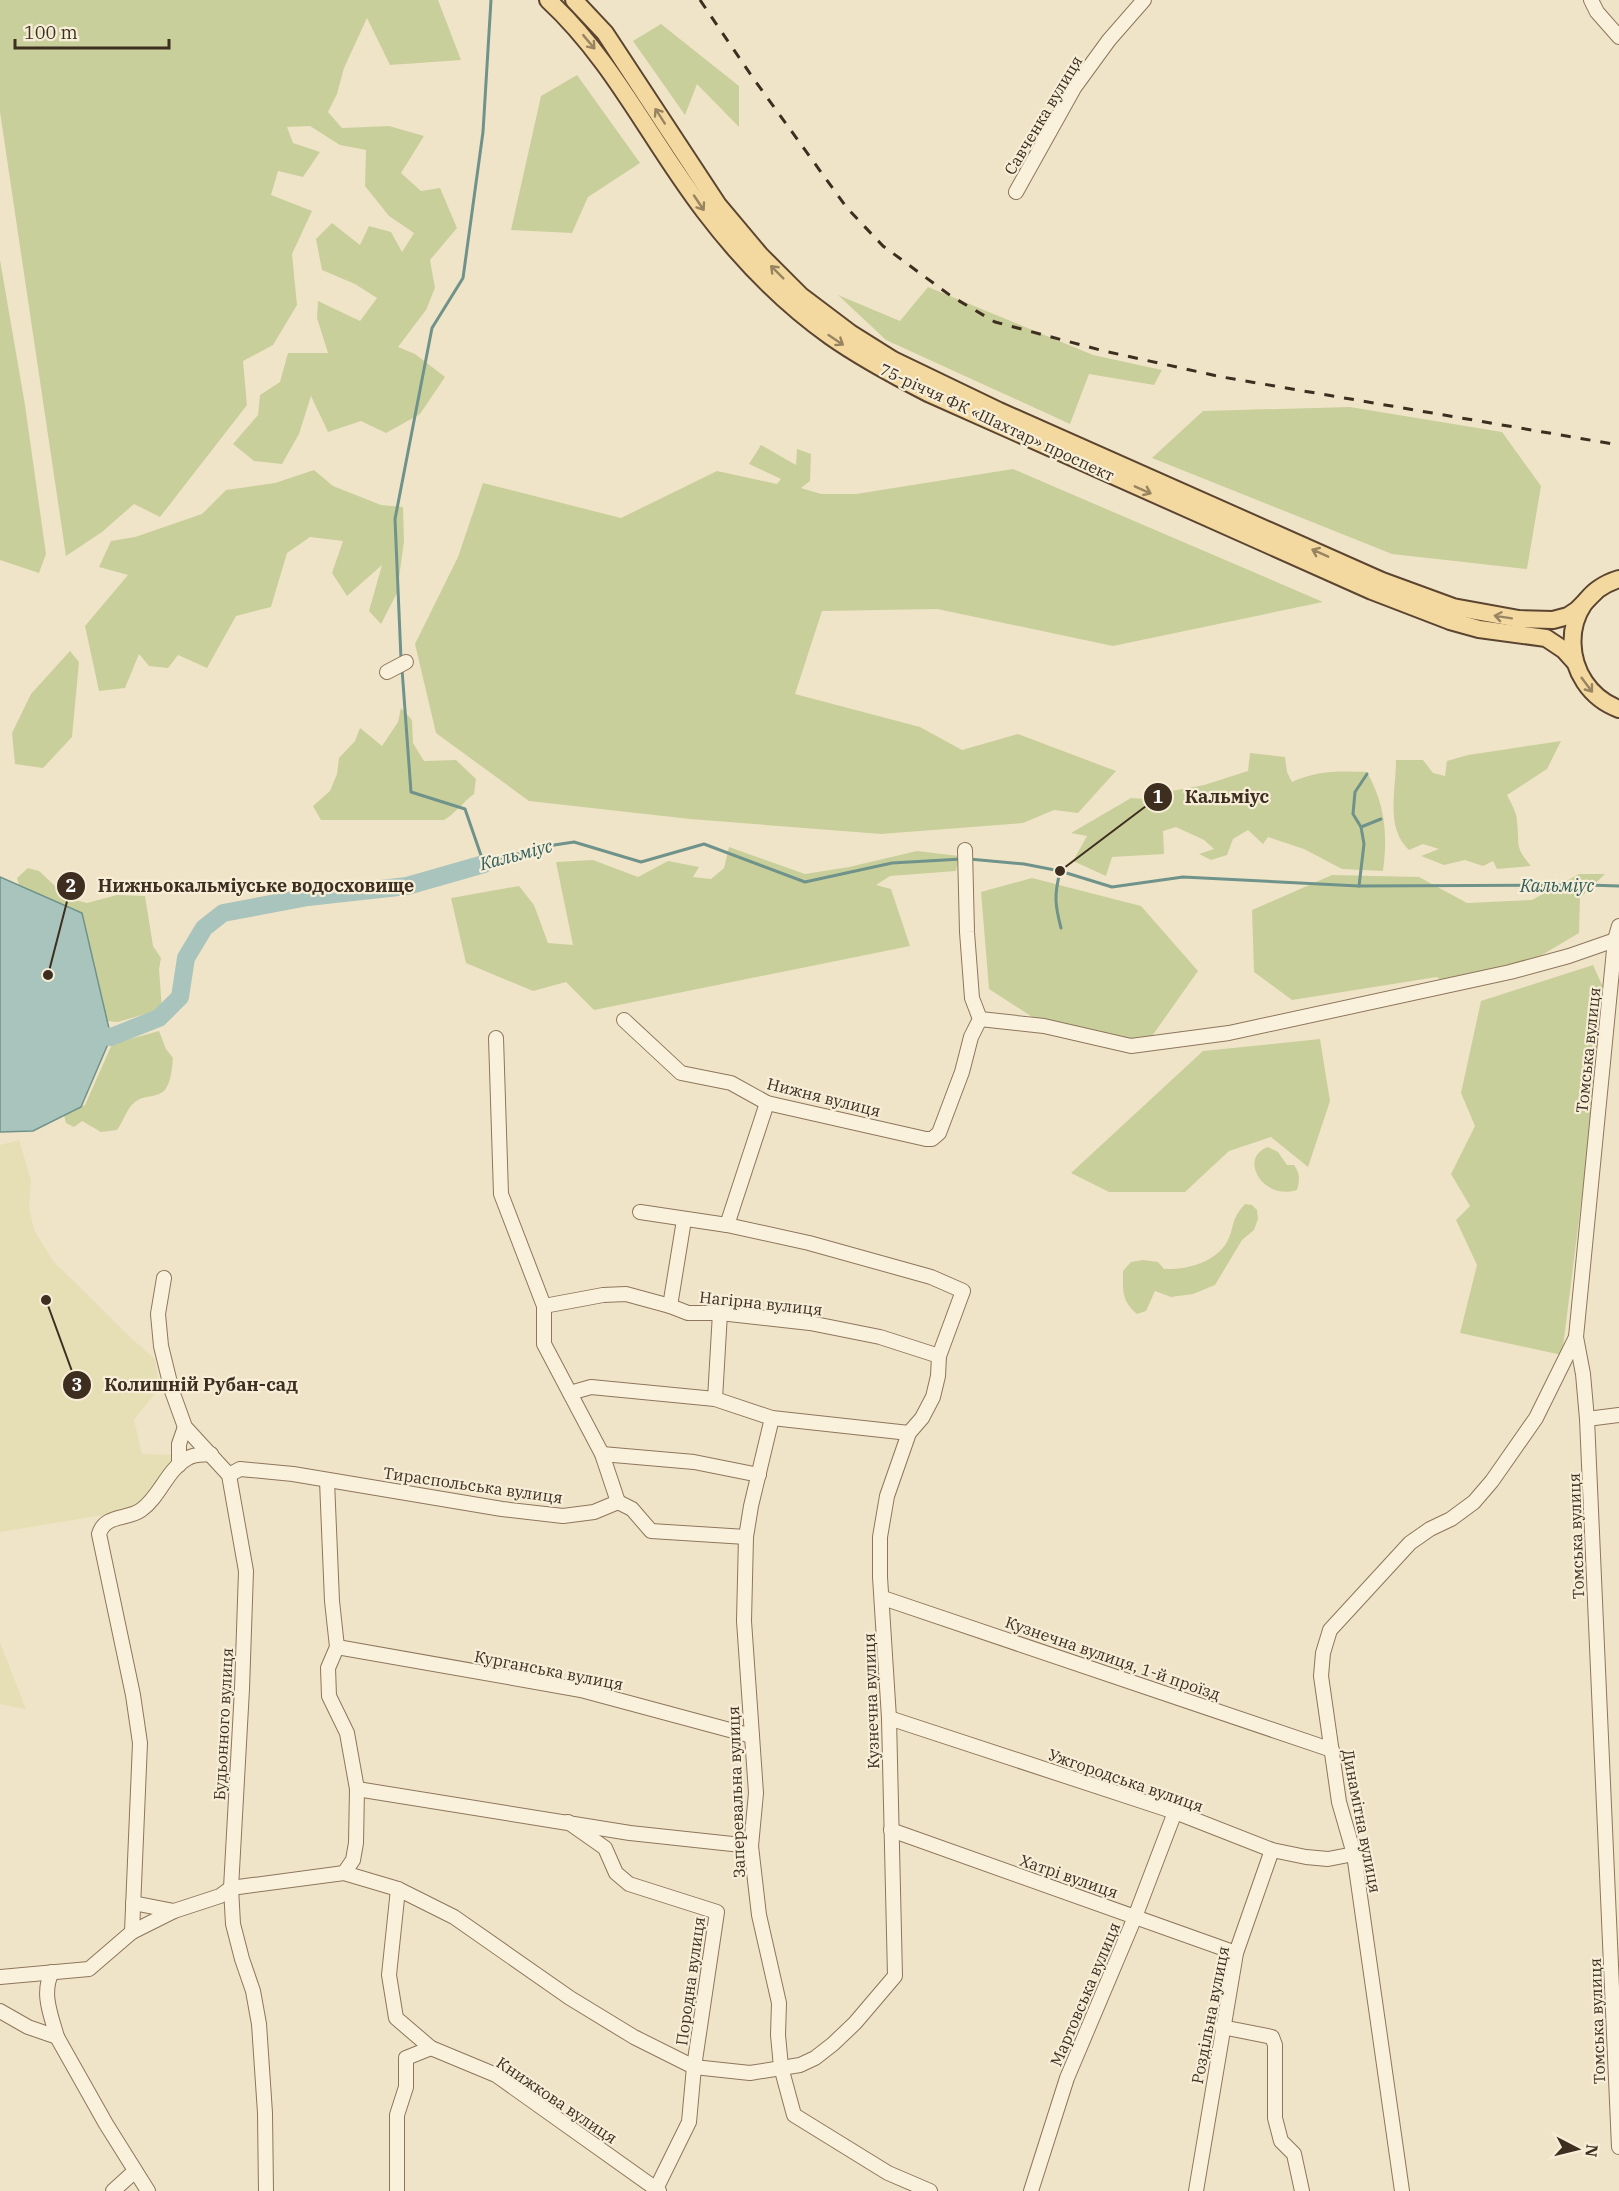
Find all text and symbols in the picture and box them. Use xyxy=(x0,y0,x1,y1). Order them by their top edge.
scale bar xyxy=(15,12,170,50)
text: 100 m xyxy=(24,21,78,44)
one-way arrow xyxy=(582,34,595,50)
street label: Савченка вулиця xyxy=(1000,52,1086,178)
one-way arrow xyxy=(654,108,666,125)
one-way arrow xyxy=(693,194,705,211)
one-way arrow xyxy=(769,264,784,279)
one-way arrow xyxy=(828,334,844,346)
street label: 75-річчя ФК «Шахтар» проспект xyxy=(877,359,1117,485)
one-way arrow xyxy=(1134,484,1152,496)
one-way arrow xyxy=(1311,547,1329,558)
one-way arrow xyxy=(1494,611,1514,622)
one-way arrow xyxy=(1581,677,1593,693)
callout: Кальміус xyxy=(1143,779,1281,815)
text: 1 xyxy=(1153,785,1164,808)
text: Кальміус xyxy=(1185,785,1270,808)
water label: Кальміус xyxy=(476,834,555,875)
callout: Нижньокальміуське водосховище xyxy=(56,868,426,904)
text: 2 xyxy=(66,874,76,897)
text: Нижньокальміуське водосховище xyxy=(98,874,414,897)
water label: Кальміус xyxy=(1519,874,1594,897)
street label: Томська вулиця xyxy=(1571,986,1605,1114)
street label: Нижня вулиця xyxy=(765,1073,883,1121)
street label: Нагірна вулиця xyxy=(698,1287,824,1319)
callout: Колишній Рубан-сад xyxy=(62,1367,310,1403)
text: 3 xyxy=(72,1373,82,1396)
text: Колишній Рубан-сад xyxy=(104,1373,298,1396)
street label: Тираспольська вулиця xyxy=(382,1462,564,1508)
street label: Томська вулиця xyxy=(1564,1473,1588,1599)
street label: Кузнечна вулиця, 1-й проїзд xyxy=(1003,1612,1223,1704)
street label: Кузнечна вулиця xyxy=(859,1633,883,1769)
street label: Курганська вулиця xyxy=(473,1646,625,1694)
street label: Будьонного вулиця xyxy=(209,1647,237,1801)
street label: Заперевальна вулиця xyxy=(723,1706,749,1878)
street label: Ужгородська вулиця xyxy=(1046,1744,1206,1816)
street label: Динамітна вулиця xyxy=(1338,1747,1386,1895)
street label: Хатрі вулиця xyxy=(1017,1850,1121,1902)
street label: Породна вулиця xyxy=(671,1915,709,2047)
street label: Мартовська вулиця xyxy=(1046,1919,1124,2069)
street label: Роздільна вулиця xyxy=(1187,1945,1233,2085)
street label: Томська вулиця xyxy=(1585,1958,1609,2084)
street label: Книжкова вулиця xyxy=(493,2052,621,2148)
north arrow xyxy=(1547,2119,1607,2179)
text: N xyxy=(1581,2143,1603,2158)

